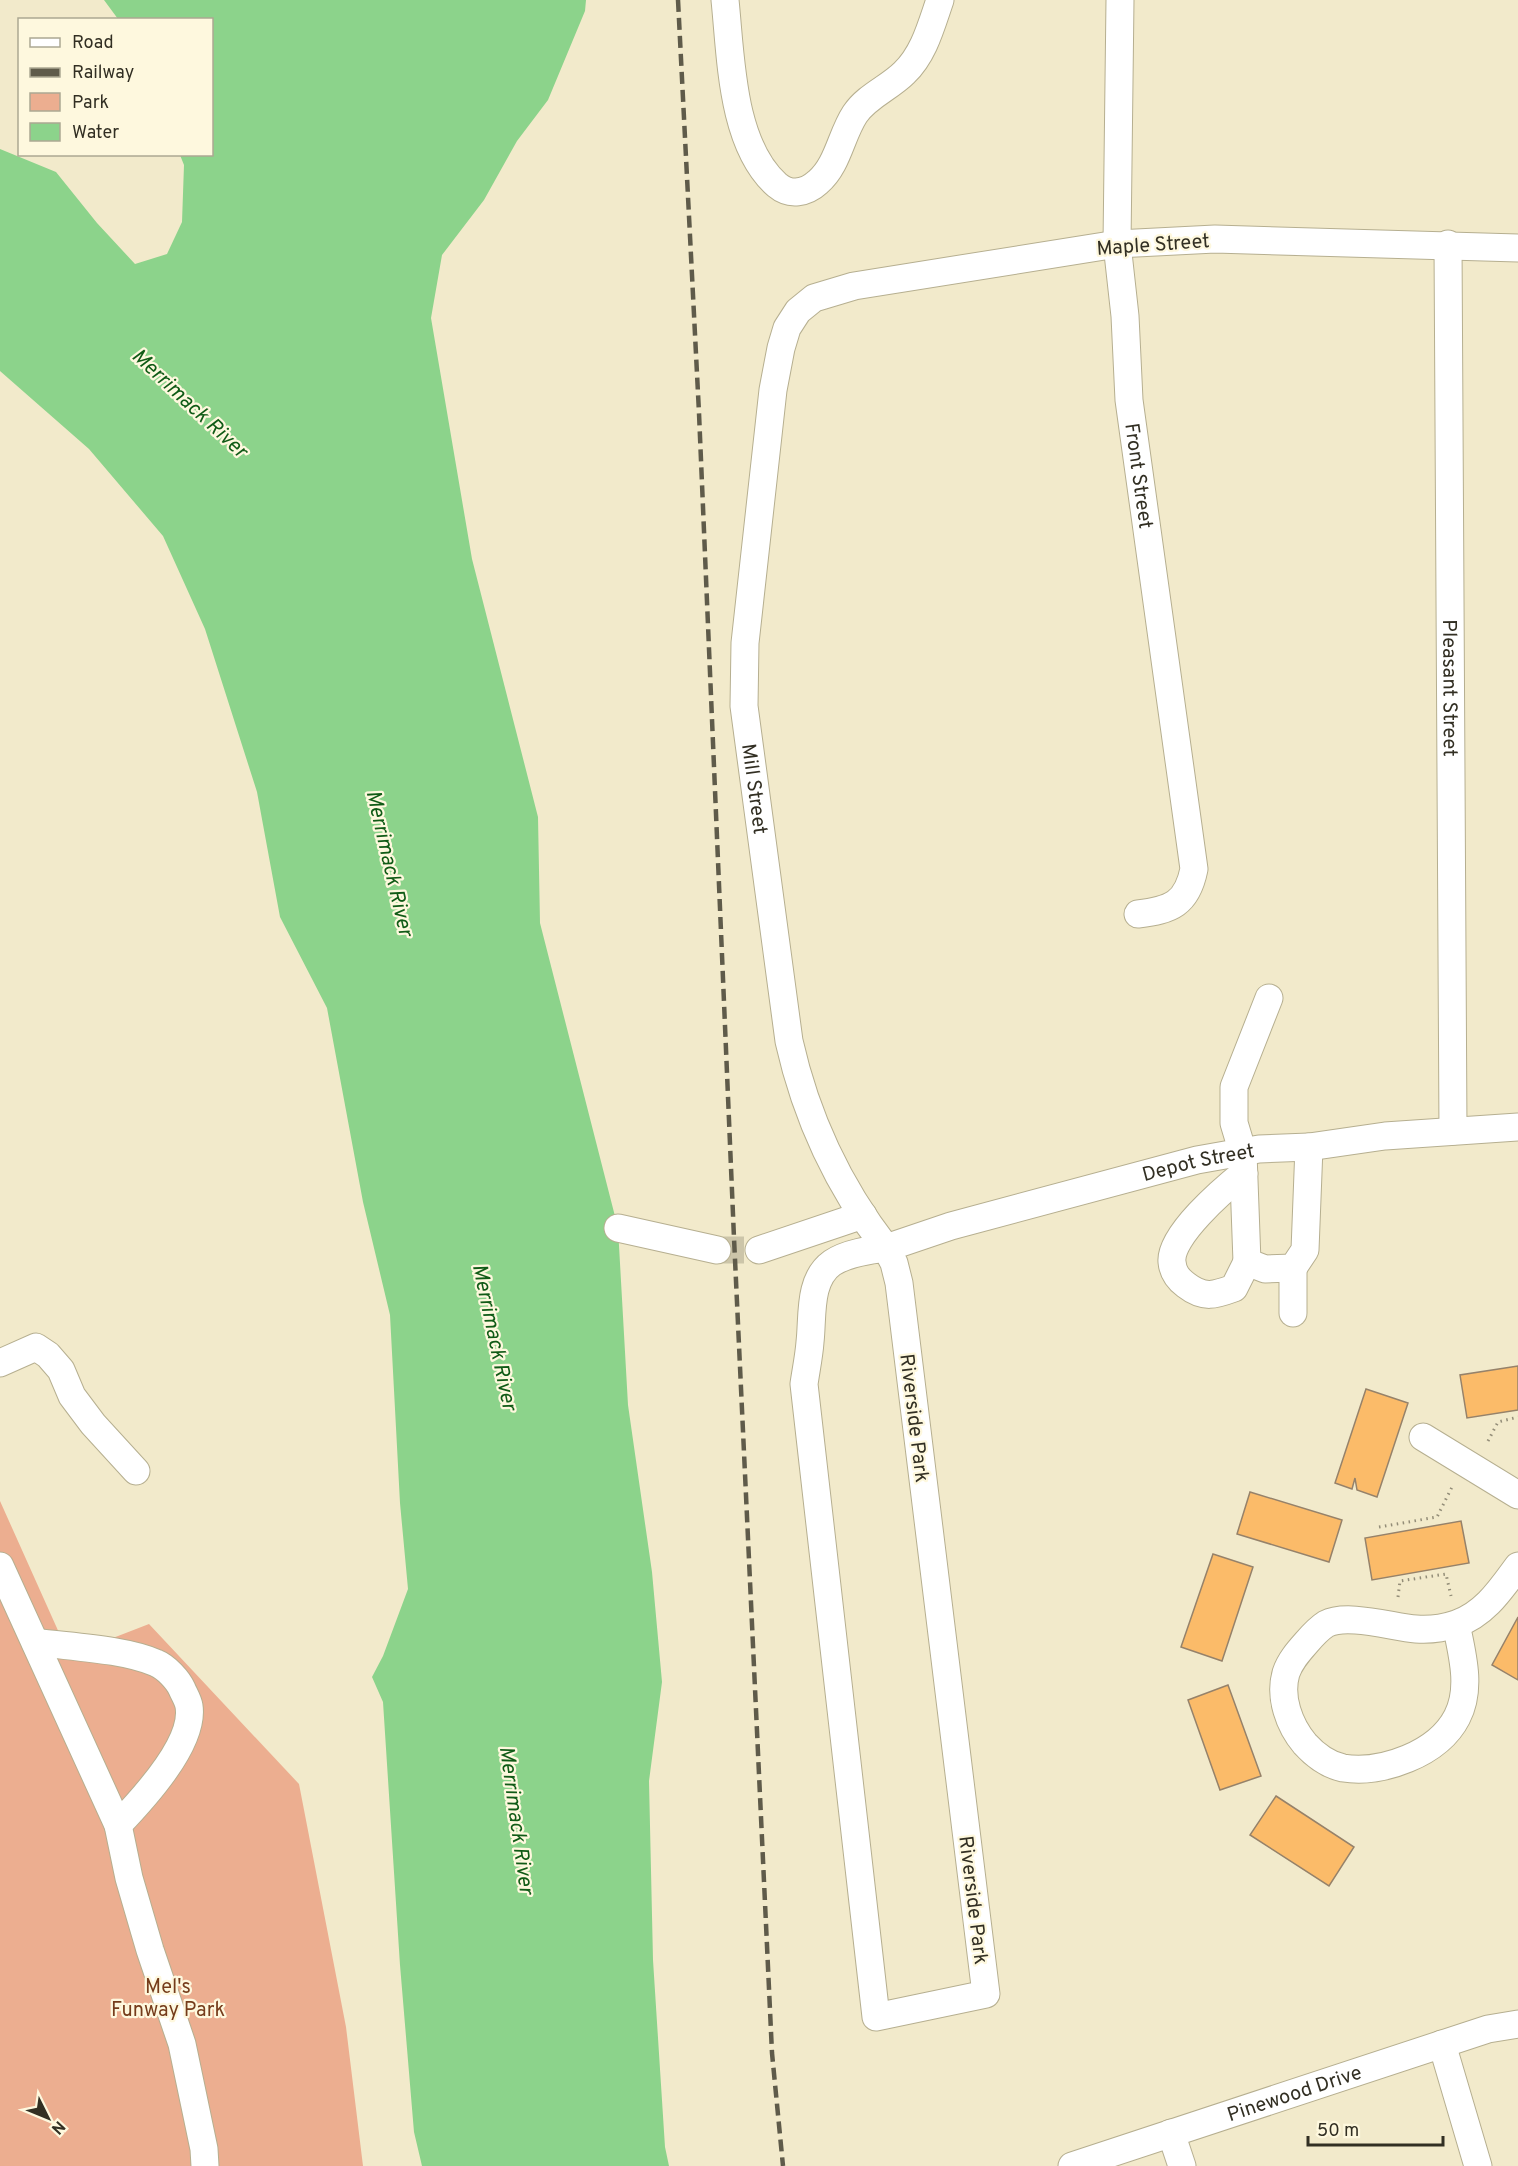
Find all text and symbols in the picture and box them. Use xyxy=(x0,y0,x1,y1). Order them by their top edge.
legend xyxy=(18,18,213,156)
text: Road xyxy=(72,32,114,55)
text: Railway xyxy=(72,62,134,85)
text: Park xyxy=(72,92,109,115)
text: Water xyxy=(72,122,119,145)
street label: Maple Street xyxy=(1096,229,1211,263)
water label: Merrimack River xyxy=(125,343,254,466)
street label: Front Street xyxy=(1117,422,1158,530)
street label: Pleasant Street xyxy=(1435,619,1462,757)
street label: Mill Street xyxy=(734,742,772,836)
water label: Merrimack River xyxy=(359,788,419,941)
street label: Depot Street xyxy=(1140,1139,1257,1189)
water label: Merrimack River xyxy=(465,1262,523,1415)
street label: Riverside Park xyxy=(892,1352,934,1484)
water label: Merrimack River xyxy=(492,1744,540,1898)
street label: Riverside Park xyxy=(951,1834,993,1966)
park label: Mel's Funway Park xyxy=(111,1975,225,2024)
street label: Pinewood Drive xyxy=(1224,2060,1366,2129)
north arrow xyxy=(18,2088,78,2148)
scale bar xyxy=(1308,2109,1443,2147)
text: N xyxy=(46,2116,69,2138)
text: 50 m xyxy=(1317,2120,1359,2143)

